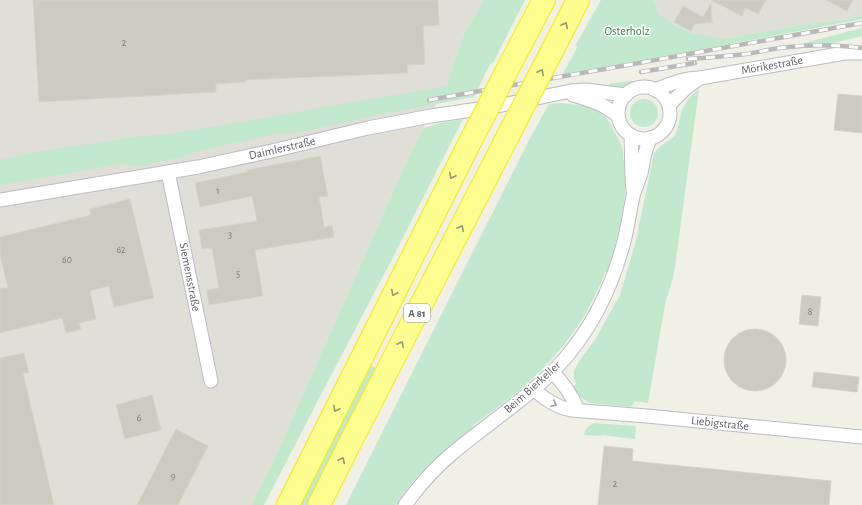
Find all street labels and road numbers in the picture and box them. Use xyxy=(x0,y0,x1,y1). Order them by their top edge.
street label: Mörikestraße xyxy=(740,54,804,76)
street label: Daimlerstraße xyxy=(248,135,316,161)
street label: Siemensstraße xyxy=(177,242,203,312)
road number: A 81 xyxy=(404,304,430,322)
street label: Beim Bierkeller xyxy=(502,359,563,415)
street label: Liebigstraße xyxy=(690,414,750,432)

